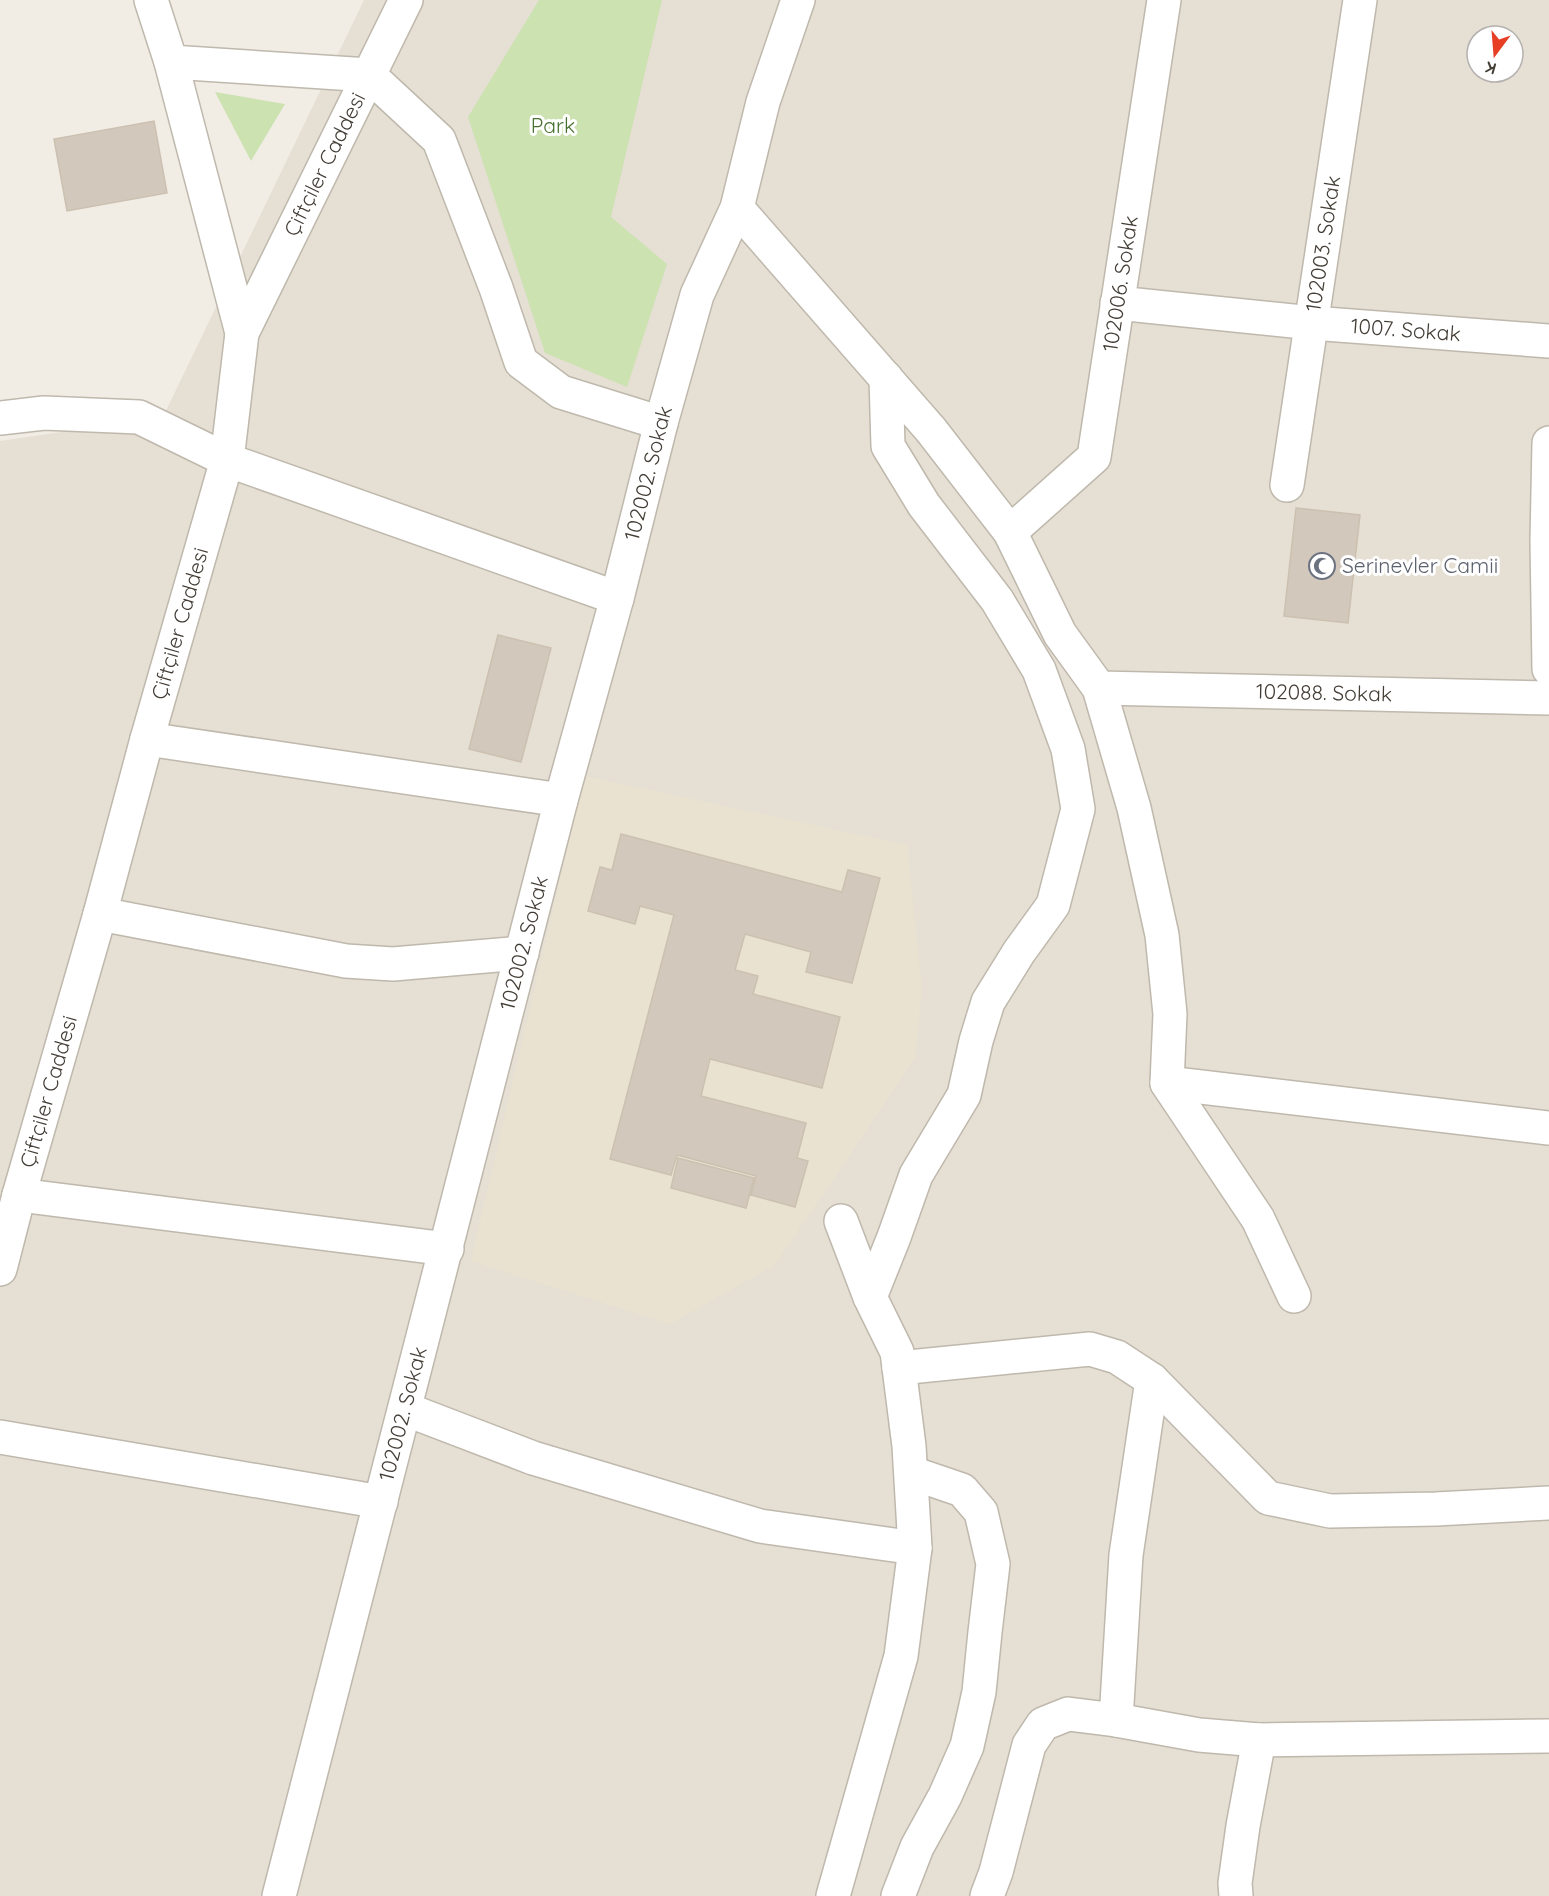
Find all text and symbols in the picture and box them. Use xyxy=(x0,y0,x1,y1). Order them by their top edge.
north arrow xyxy=(1465,24,1525,84)
text: K xyxy=(1483,57,1499,79)
street label: Çiftçiler Caddesi xyxy=(278,88,370,240)
park label: Park xyxy=(531,112,575,138)
street label: 102003. Sokak xyxy=(1299,174,1345,313)
street label: 102006. Sokak xyxy=(1096,214,1143,353)
street label: 1007. Sokak xyxy=(1350,312,1462,346)
street label: 102002. Sokak xyxy=(618,403,677,543)
street label: Çiftçiler Caddesi xyxy=(145,544,213,702)
mosque icon: Serinevler Camii xyxy=(1307,551,1337,581)
place label: Serinevler Camii xyxy=(1342,552,1498,578)
street label: 102088. Sokak xyxy=(1256,677,1392,707)
street label: 102002. Sokak xyxy=(493,873,553,1013)
street label: Çiftçiler Caddesi xyxy=(14,1012,82,1170)
street label: 102002. Sokak xyxy=(372,1344,432,1483)

